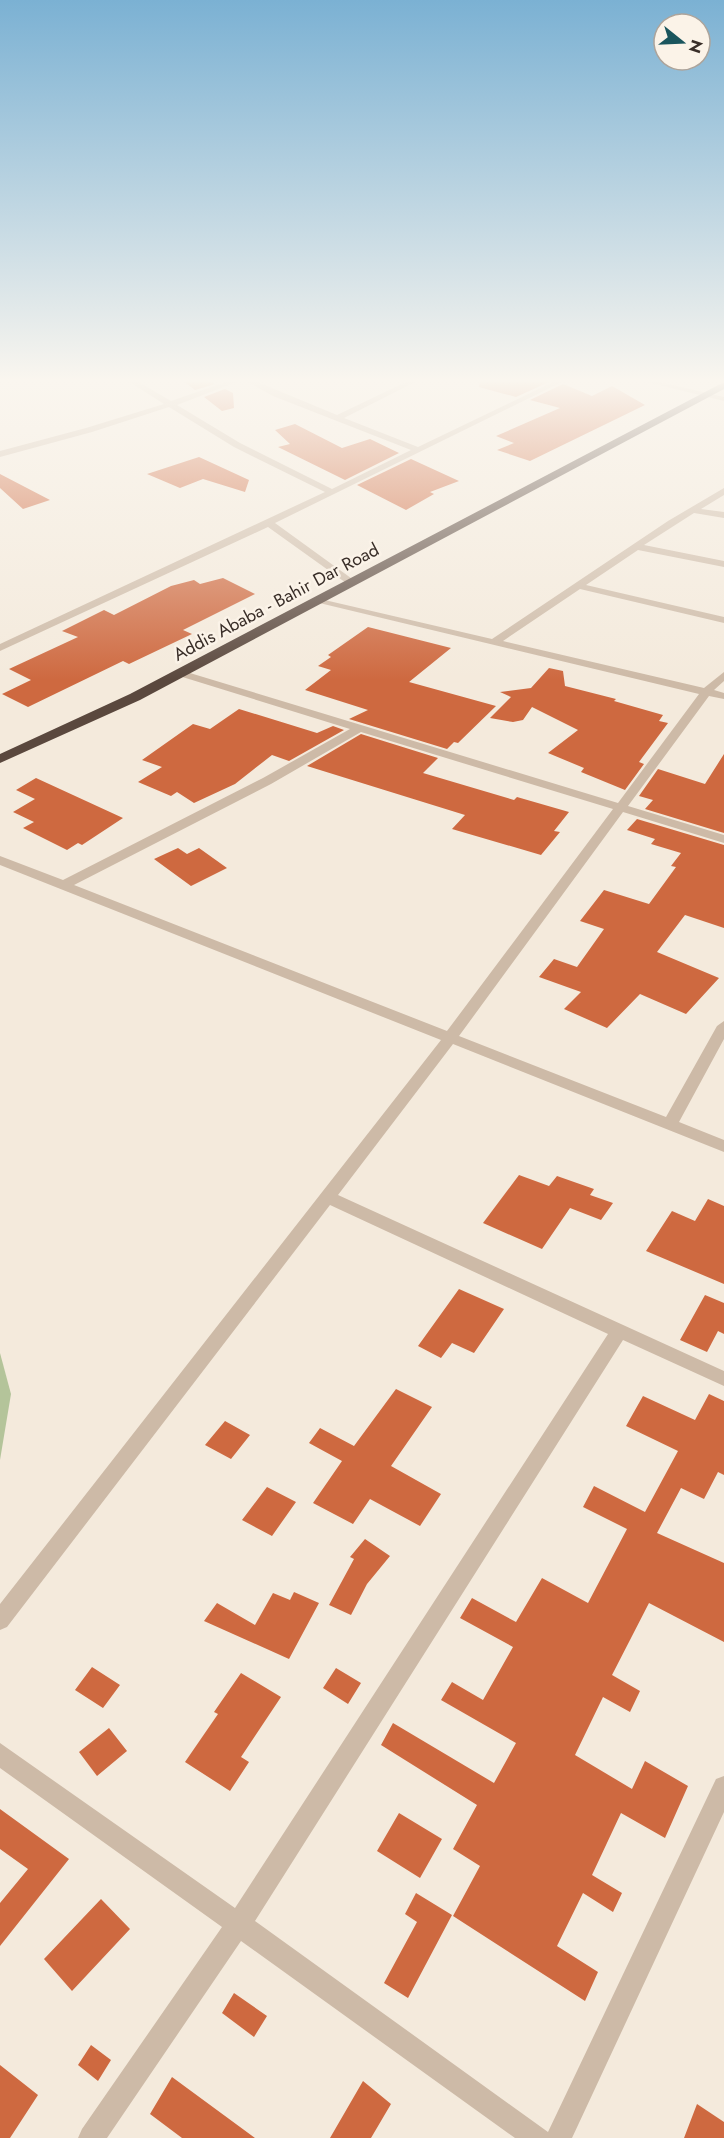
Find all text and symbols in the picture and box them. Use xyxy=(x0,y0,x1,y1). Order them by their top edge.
north arrow xyxy=(652,12,712,72)
text: N xyxy=(683,37,709,56)
street label: Addis Ababa - Bahir Dar Road xyxy=(168,537,384,667)

